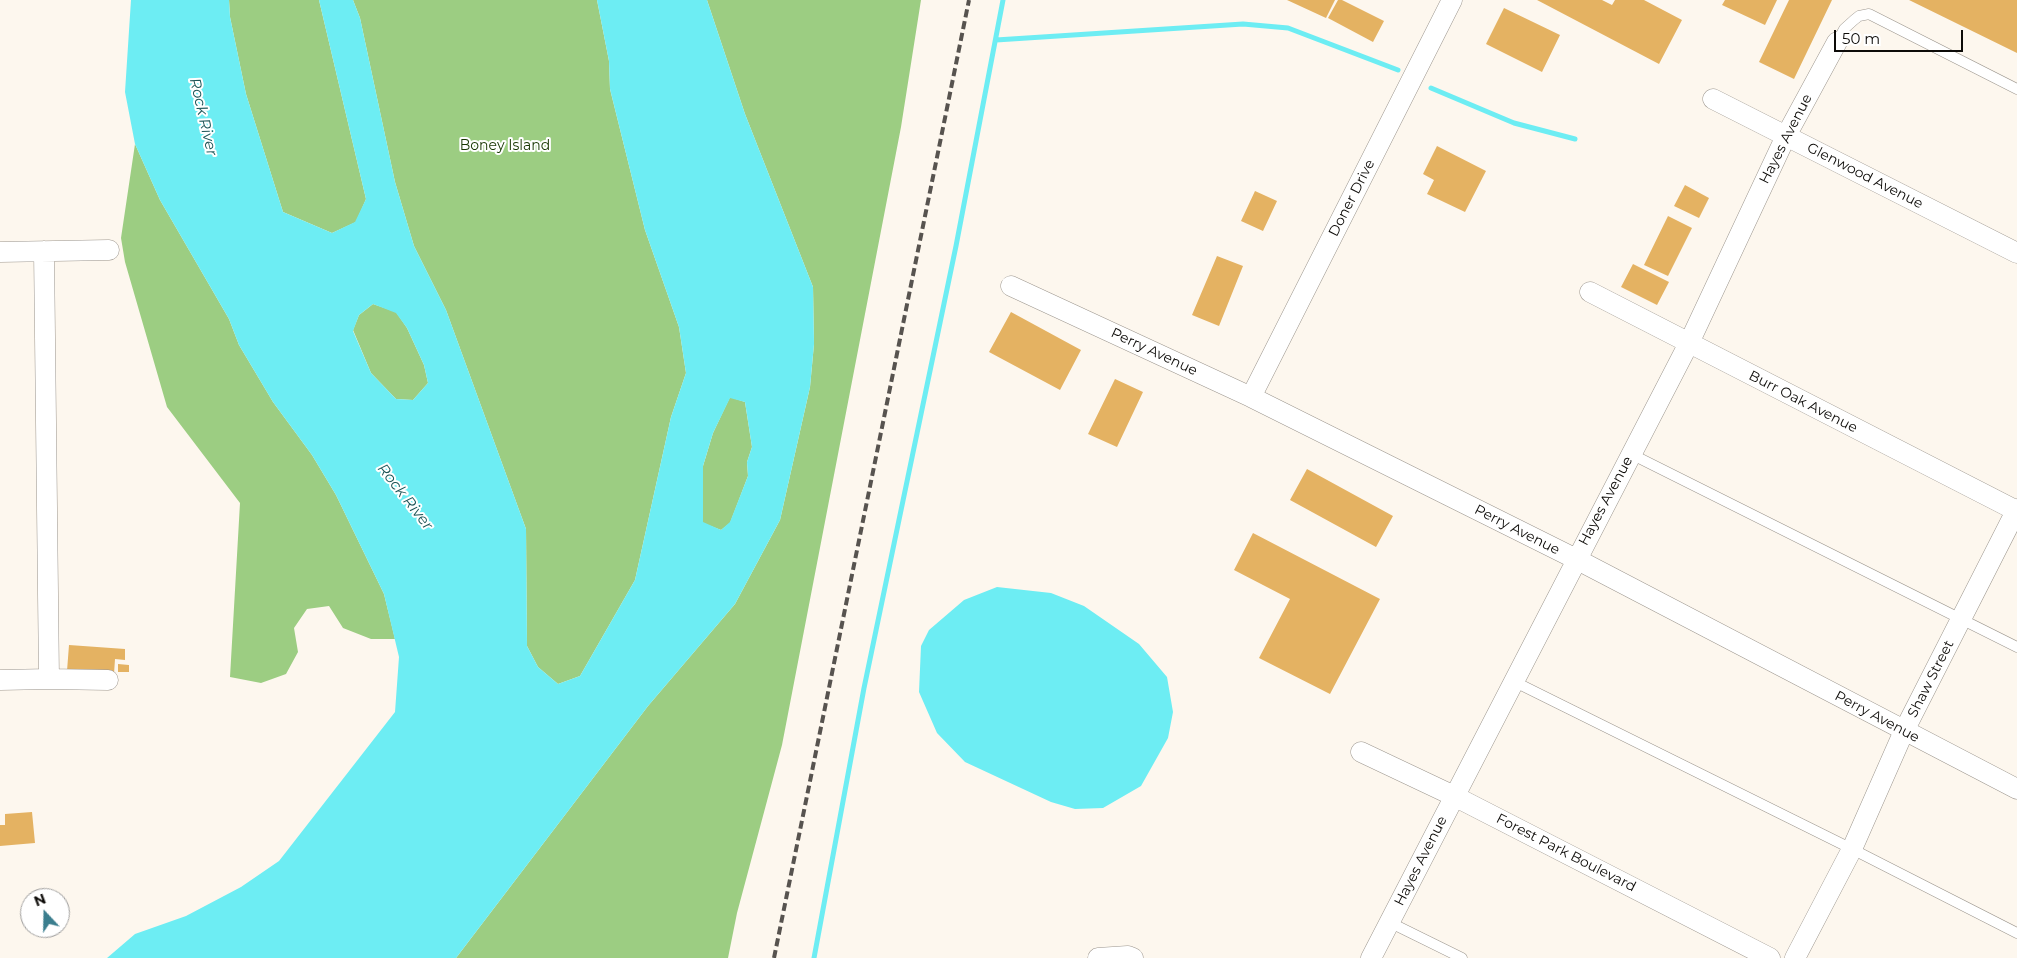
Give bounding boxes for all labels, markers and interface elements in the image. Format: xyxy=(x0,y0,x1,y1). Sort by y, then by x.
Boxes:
scale bar xyxy=(1837,20,1966,52)
text: 50 m xyxy=(1842,29,1880,48)
water label: Rock River xyxy=(185,76,221,158)
street label: Hayes Avenue xyxy=(1756,91,1816,187)
park label: Boney Island xyxy=(460,138,550,154)
street label: Glenwood Avenue xyxy=(1804,139,1926,213)
street label: Doner Drive xyxy=(1325,157,1379,239)
street label: Perry Avenue xyxy=(1108,325,1200,379)
street label: Burr Oak Avenue xyxy=(1746,367,1860,437)
street label: Hayes Avenue xyxy=(1575,454,1637,548)
water label: Rock River xyxy=(374,460,436,534)
street label: Perry Avenue xyxy=(1472,501,1562,559)
street label: Shaw Street xyxy=(1904,638,1958,720)
street label: Perry Avenue xyxy=(1832,688,1922,746)
street label: Forest Park Boulevard xyxy=(1493,810,1639,896)
street label: Hayes Avenue xyxy=(1391,813,1451,909)
north arrow xyxy=(20,888,70,938)
text: N xyxy=(31,890,48,910)

